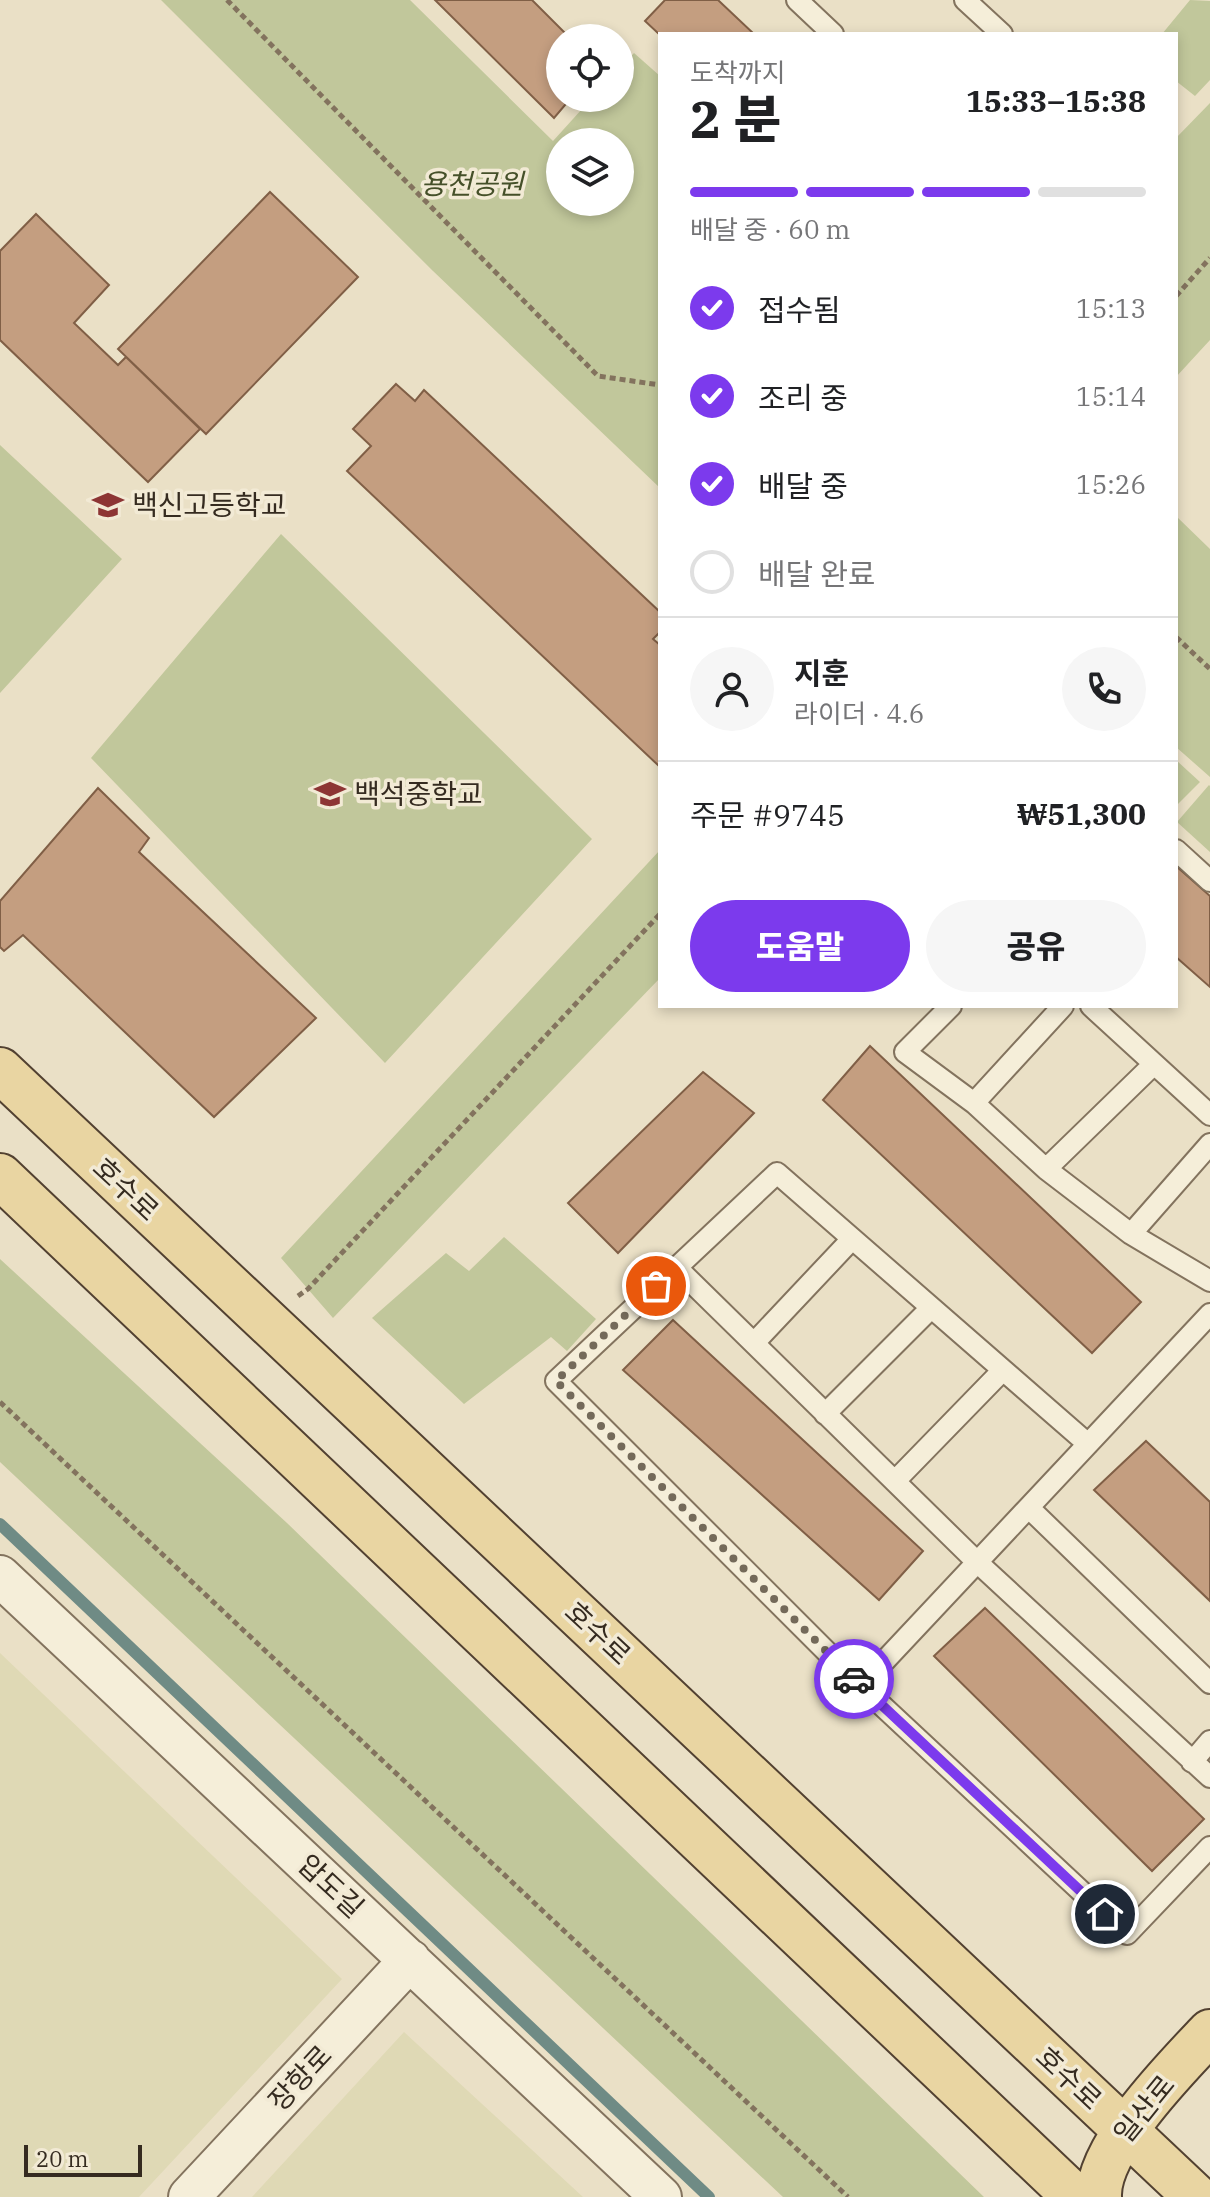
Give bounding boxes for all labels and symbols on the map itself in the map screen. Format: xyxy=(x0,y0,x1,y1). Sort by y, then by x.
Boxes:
park label: 용천공원 xyxy=(420,165,526,202)
place label: 백신고등학교 xyxy=(132,486,287,523)
school or university icon: 백신고등학교 xyxy=(91,488,125,522)
place label: 백석중학교 xyxy=(354,775,483,812)
school or university icon: 백석중학교 xyxy=(313,777,347,811)
street label: 호수로 xyxy=(85,1149,167,1229)
pin xyxy=(622,1252,690,1320)
street label: 호수로 xyxy=(557,1593,639,1673)
courier xyxy=(814,1639,894,1719)
street label: 압도길 xyxy=(290,1846,372,1926)
pin xyxy=(1071,1880,1139,1948)
street label: 장항로 xyxy=(260,2037,340,2119)
street label: 호수로 xyxy=(1028,2038,1110,2118)
street label: 일산로 xyxy=(1105,2067,1182,2150)
scale bar xyxy=(24,2141,142,2177)

